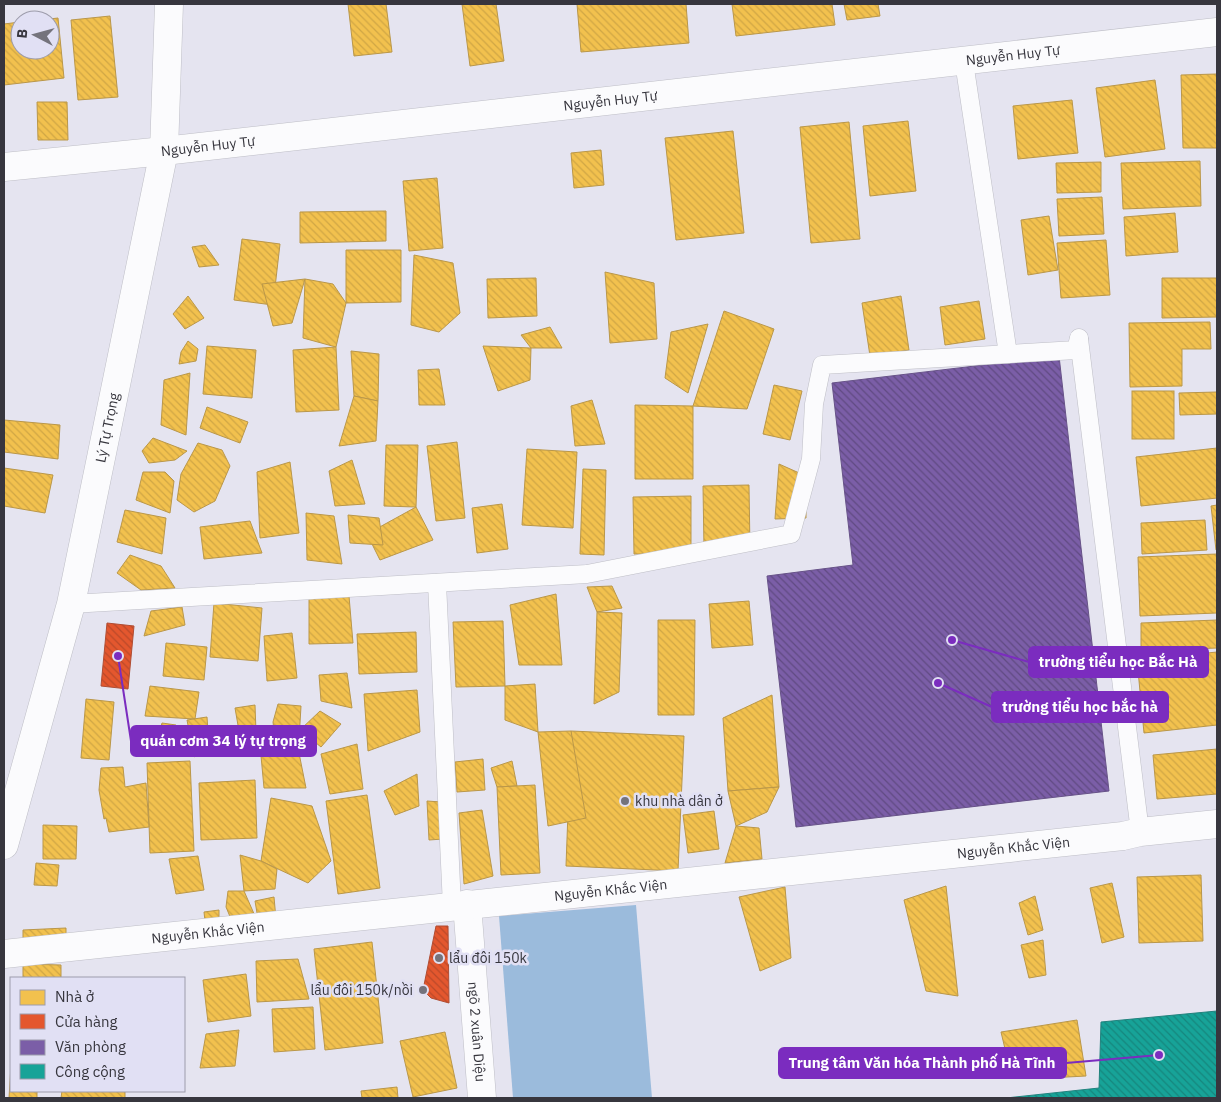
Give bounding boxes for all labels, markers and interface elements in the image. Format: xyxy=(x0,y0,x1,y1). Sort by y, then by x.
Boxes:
north arrow xyxy=(10,10,60,60)
text: B xyxy=(13,28,32,39)
street label: Nguyễn Huy Tự xyxy=(965,41,1061,69)
street label: Nguyễn Huy Tự xyxy=(562,86,658,115)
street label: Nguyễn Huy Tự xyxy=(160,132,256,160)
street label: Lý Tự Trọng xyxy=(91,391,123,464)
callout: trường tiểu học Bắc Hà xyxy=(1029,647,1208,677)
text: trường tiểu học Bắc Hà xyxy=(1039,652,1198,671)
callout: trường tiểu học bắc hà xyxy=(992,692,1168,722)
text: trường tiểu học bắc hà xyxy=(1002,697,1158,716)
callout: quán cơm 34 lý tự trọng xyxy=(131,726,316,756)
text: quán cơm 34 lý tự trọng xyxy=(140,731,306,750)
place label: khu nhà dân ở xyxy=(635,792,723,810)
marker: khu nhà dân ở xyxy=(619,795,631,807)
street label: Nguyễn Khắc Viện xyxy=(956,833,1071,862)
street label: Nguyễn Khắc Viện xyxy=(553,875,668,905)
street label: Nguyễn Khắc Viện xyxy=(151,918,265,947)
place label: lẩu đôi 150k xyxy=(449,949,528,967)
marker: lẩu đôi 150k xyxy=(433,952,445,964)
legend xyxy=(10,977,185,1092)
place label: lẩu đôi 150k/nồi xyxy=(310,981,413,999)
street label: ngõ 2 xuân Diệu xyxy=(464,981,490,1082)
marker: lẩu đôi 150k/nồi xyxy=(417,984,429,996)
text: Nhà ở xyxy=(55,987,94,1006)
text: Cửa hàng xyxy=(55,1012,117,1031)
text: Văn phòng xyxy=(55,1037,126,1056)
callout: Trung tâm Văn hóa Thành phố Hà Tĩnh xyxy=(779,1048,1066,1078)
text: Trung tâm Văn hóa Thành phố Hà Tĩnh xyxy=(789,1053,1055,1072)
text: Công cộng xyxy=(55,1062,125,1081)

